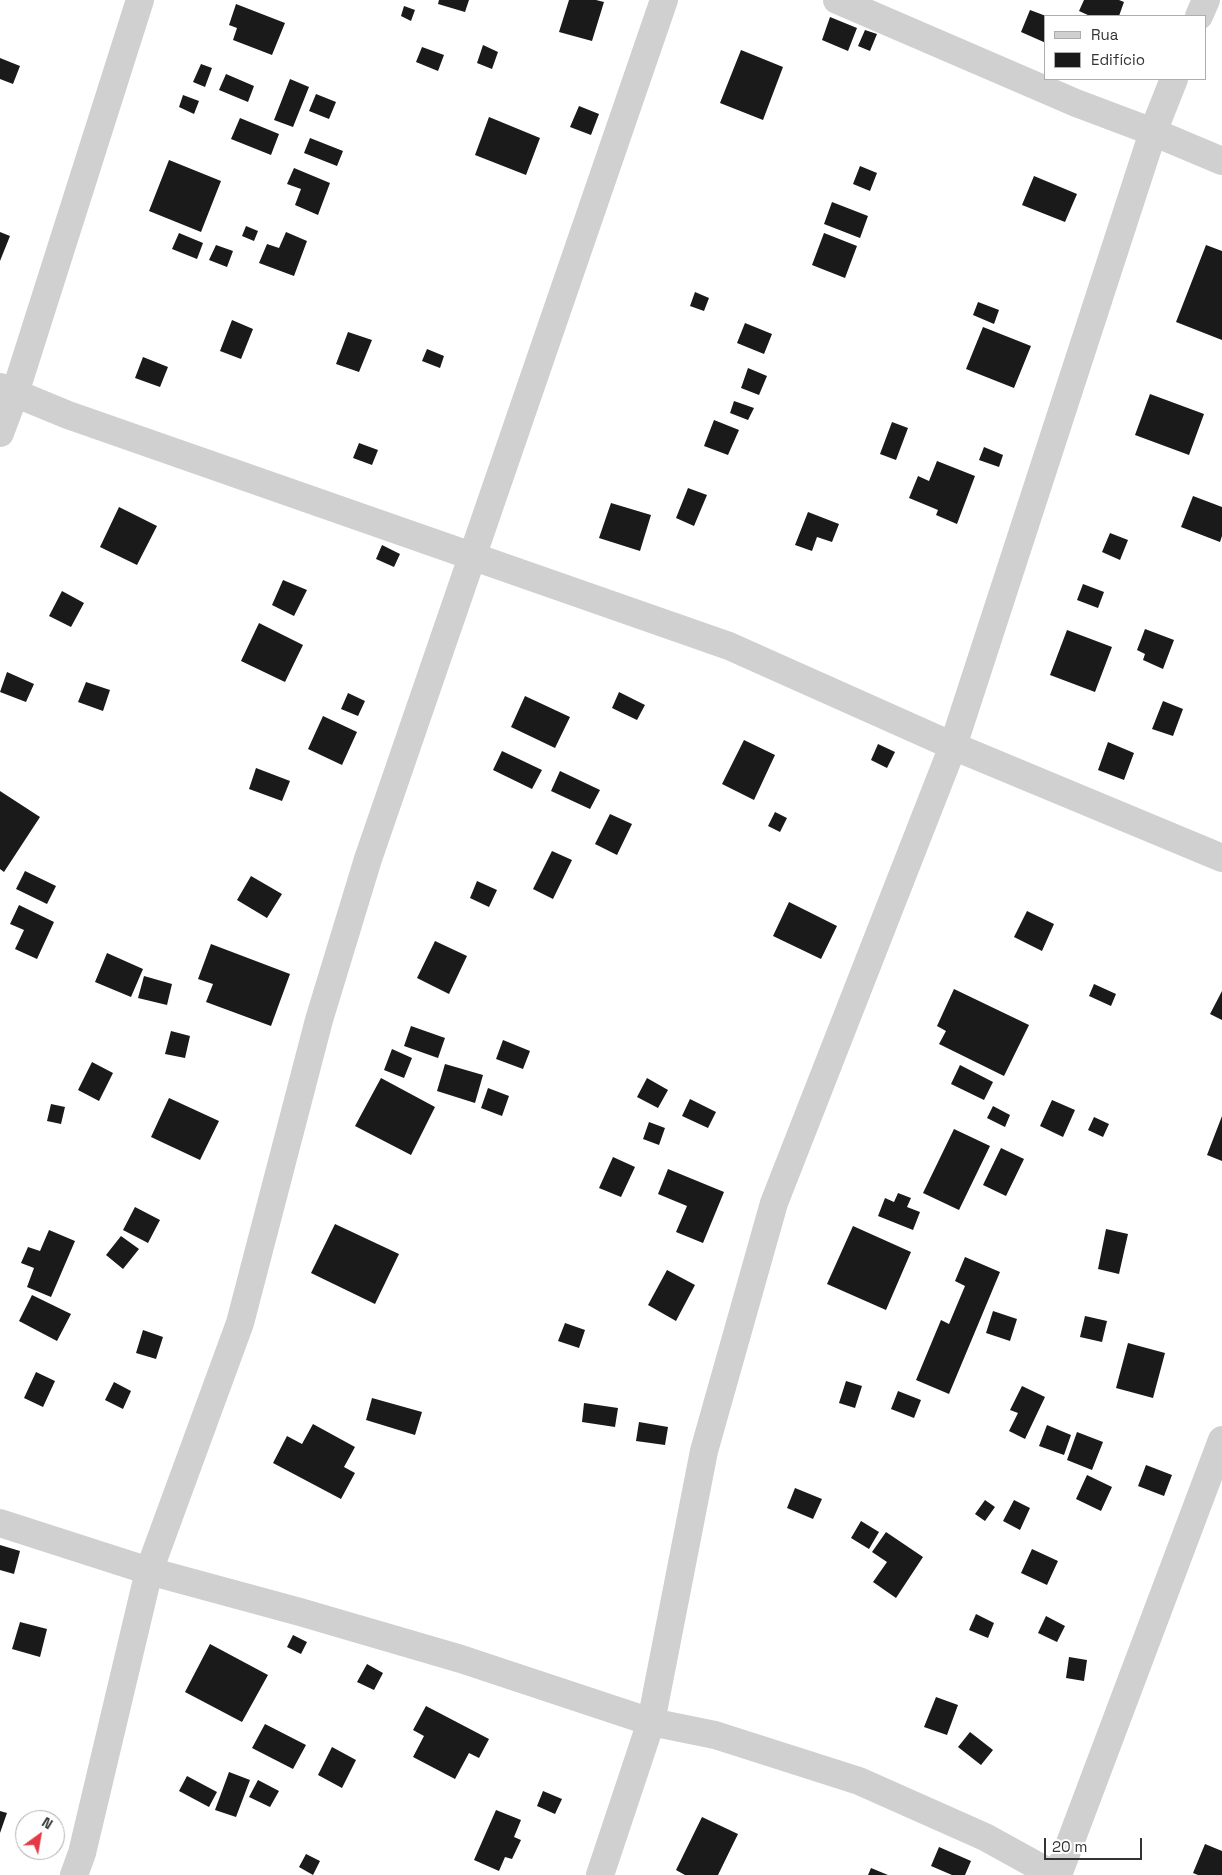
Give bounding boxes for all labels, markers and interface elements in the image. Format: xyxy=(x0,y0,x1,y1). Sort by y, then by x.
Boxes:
legend xyxy=(1044,15,1207,80)
text: Rua xyxy=(1091,25,1118,44)
text: Edifício xyxy=(1091,50,1145,69)
north arrow xyxy=(15,1810,65,1860)
text: N xyxy=(39,1813,56,1833)
scale bar xyxy=(1047,1828,1144,1860)
text: 20 m xyxy=(1052,1837,1087,1856)

